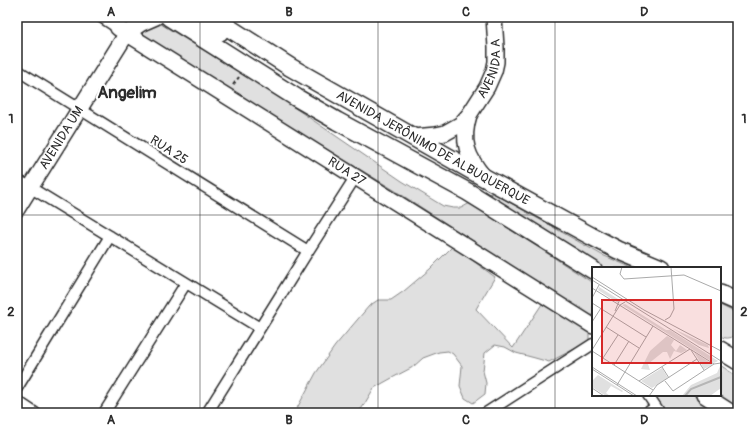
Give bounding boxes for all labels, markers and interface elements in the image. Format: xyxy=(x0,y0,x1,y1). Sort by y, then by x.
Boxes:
text: A xyxy=(107,4,116,20)
text: B xyxy=(285,4,293,20)
text: C xyxy=(462,4,470,20)
text: D xyxy=(640,4,648,20)
street label: AVENIDA A xyxy=(474,38,505,101)
district label: Angelim xyxy=(97,82,157,103)
street label: AVENIDA JERÔNIMO DE ALBUQUERQUE xyxy=(334,87,533,209)
street label: AVENIDA UM xyxy=(36,103,87,172)
text: 1 xyxy=(8,111,14,127)
text: 1 xyxy=(741,111,747,127)
street label: RUA 25 xyxy=(147,132,191,168)
street label: RUA 27 xyxy=(325,154,369,189)
inset map xyxy=(592,267,721,396)
text: 2 xyxy=(7,304,15,320)
text: 2 xyxy=(740,304,748,320)
text: A xyxy=(107,412,116,428)
text: B xyxy=(285,412,293,428)
text: C xyxy=(462,412,470,428)
text: D xyxy=(640,412,648,428)

